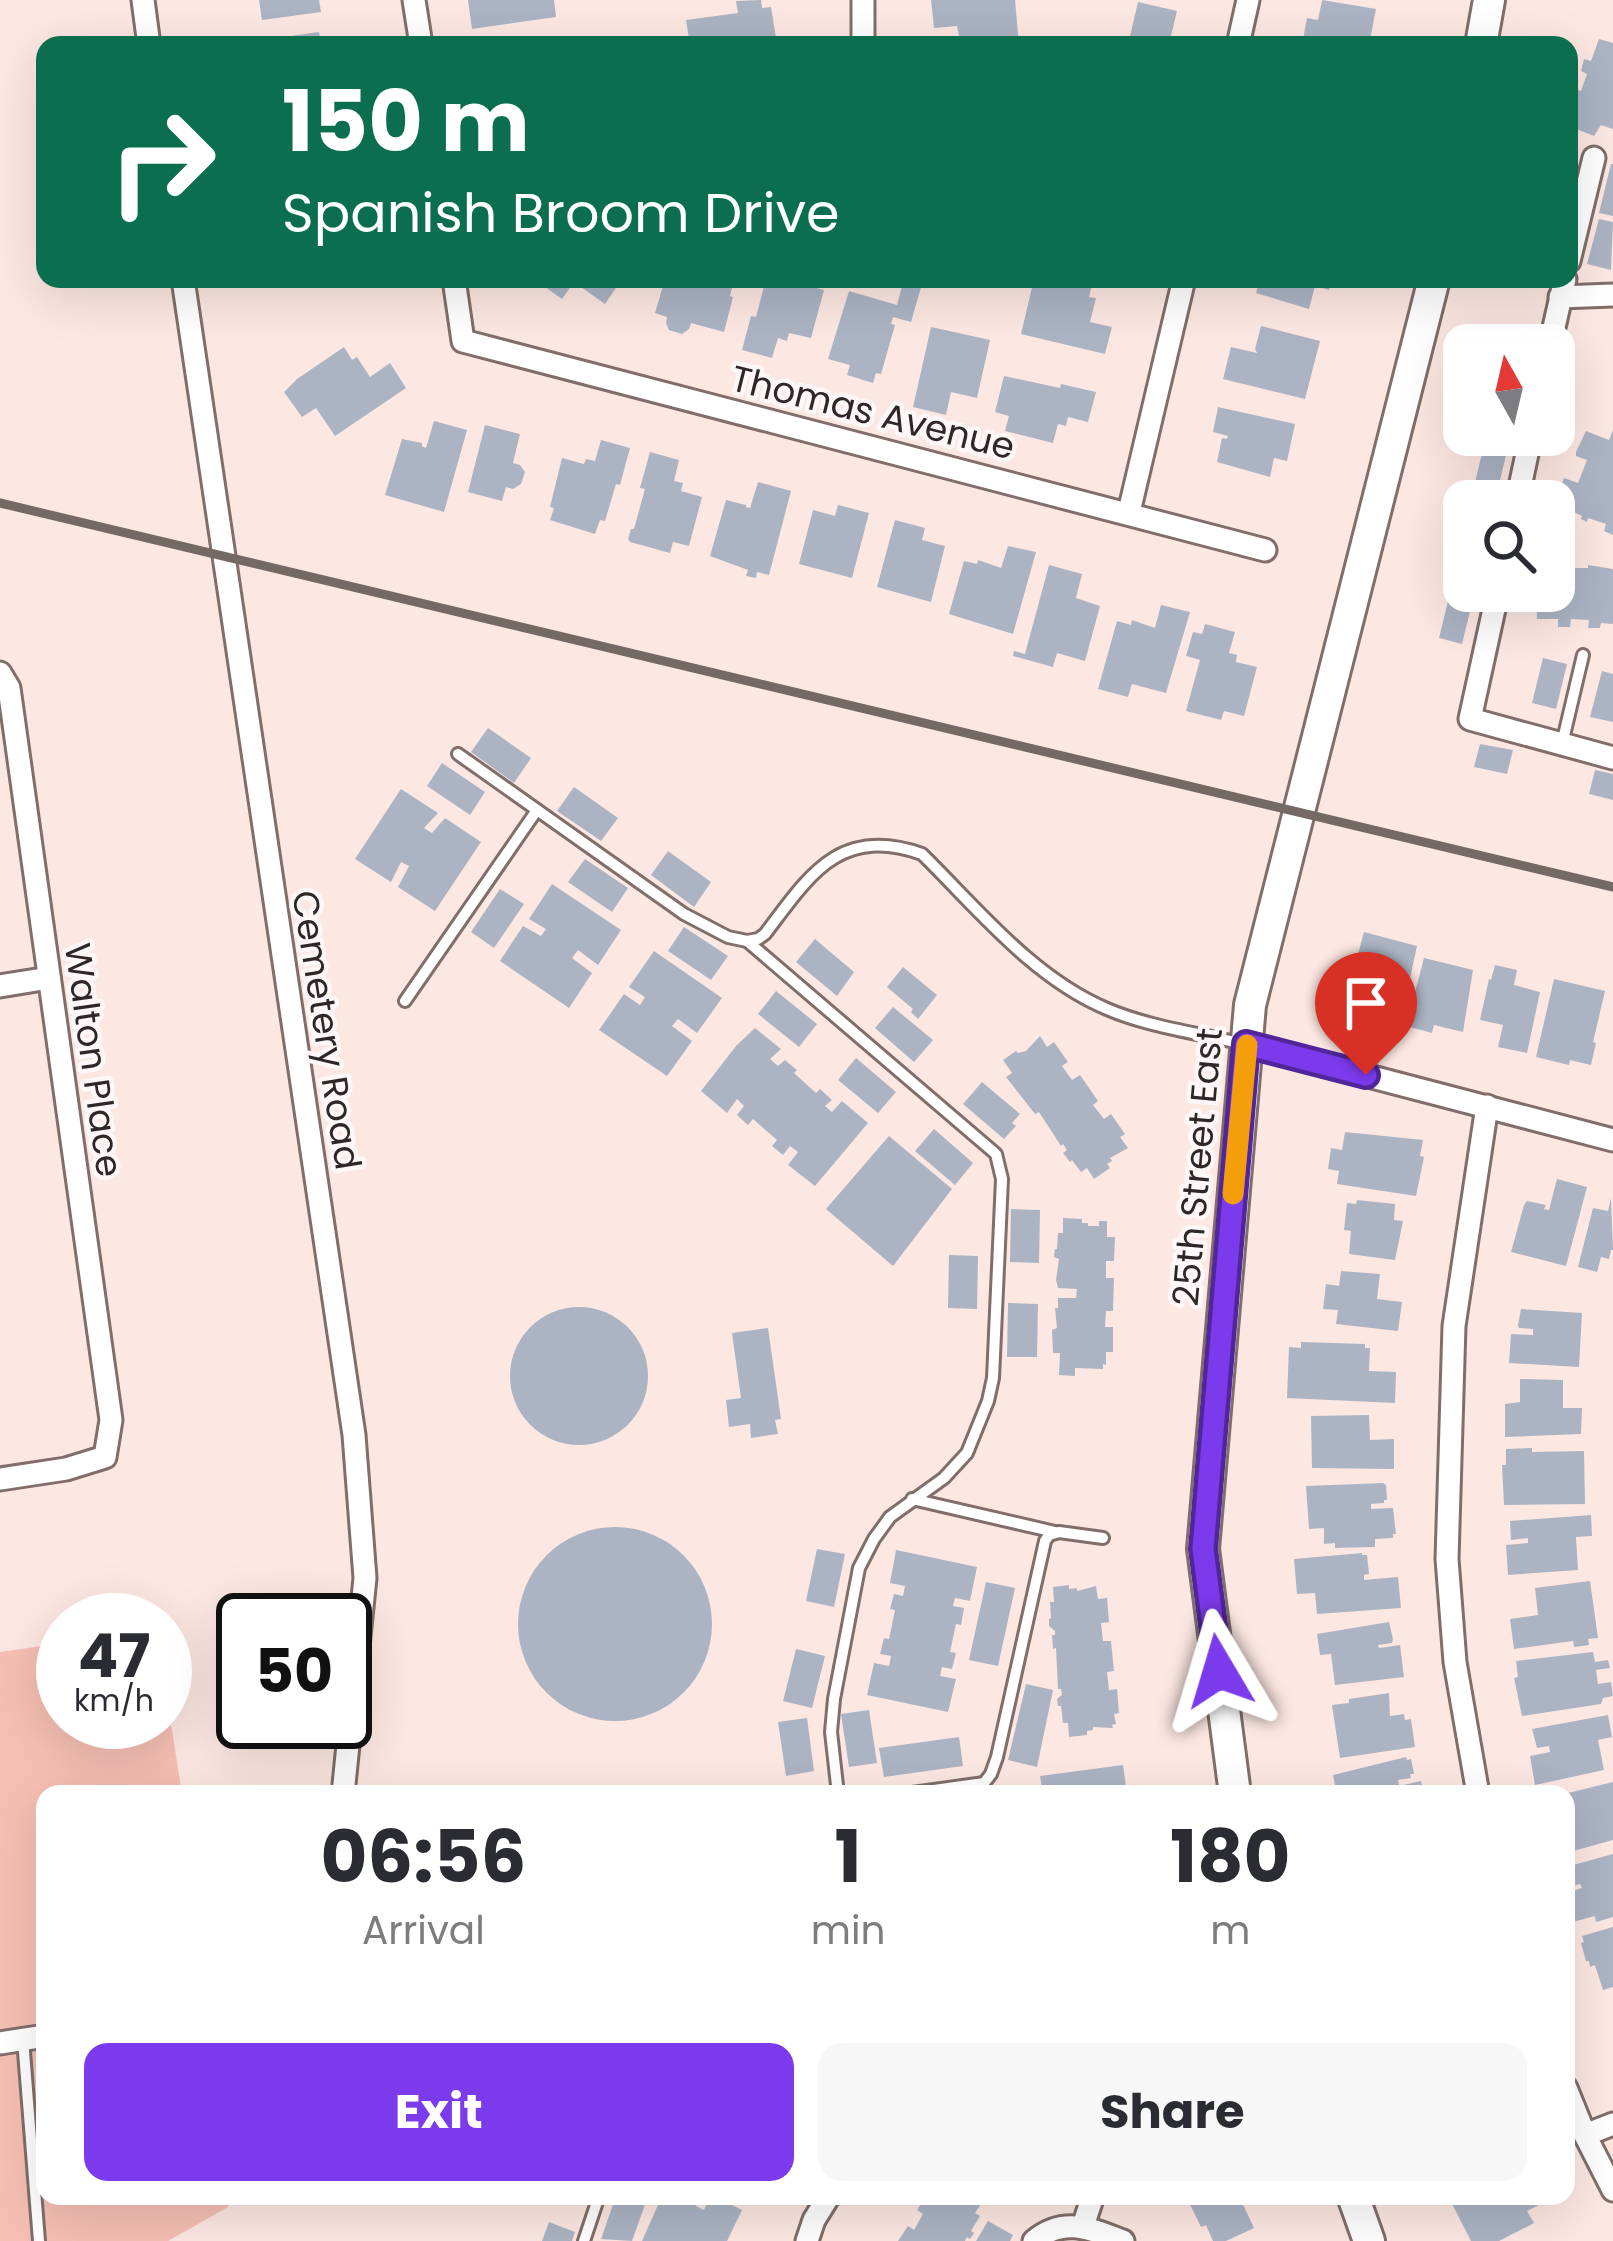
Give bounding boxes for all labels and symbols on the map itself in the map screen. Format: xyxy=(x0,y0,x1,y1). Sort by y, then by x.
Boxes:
north arrow xyxy=(1443,324,1575,456)
street label: Thomas Avenue xyxy=(726,353,1020,472)
street label: Cemetery Road xyxy=(279,887,374,1173)
street label: Walton Place xyxy=(52,940,135,1180)
pin xyxy=(1315,952,1417,1075)
street label: 25th Street East xyxy=(1160,1026,1235,1308)
speed limit sign: 50 xyxy=(216,1593,372,1749)
position arrow xyxy=(1156,1608,1282,1734)

